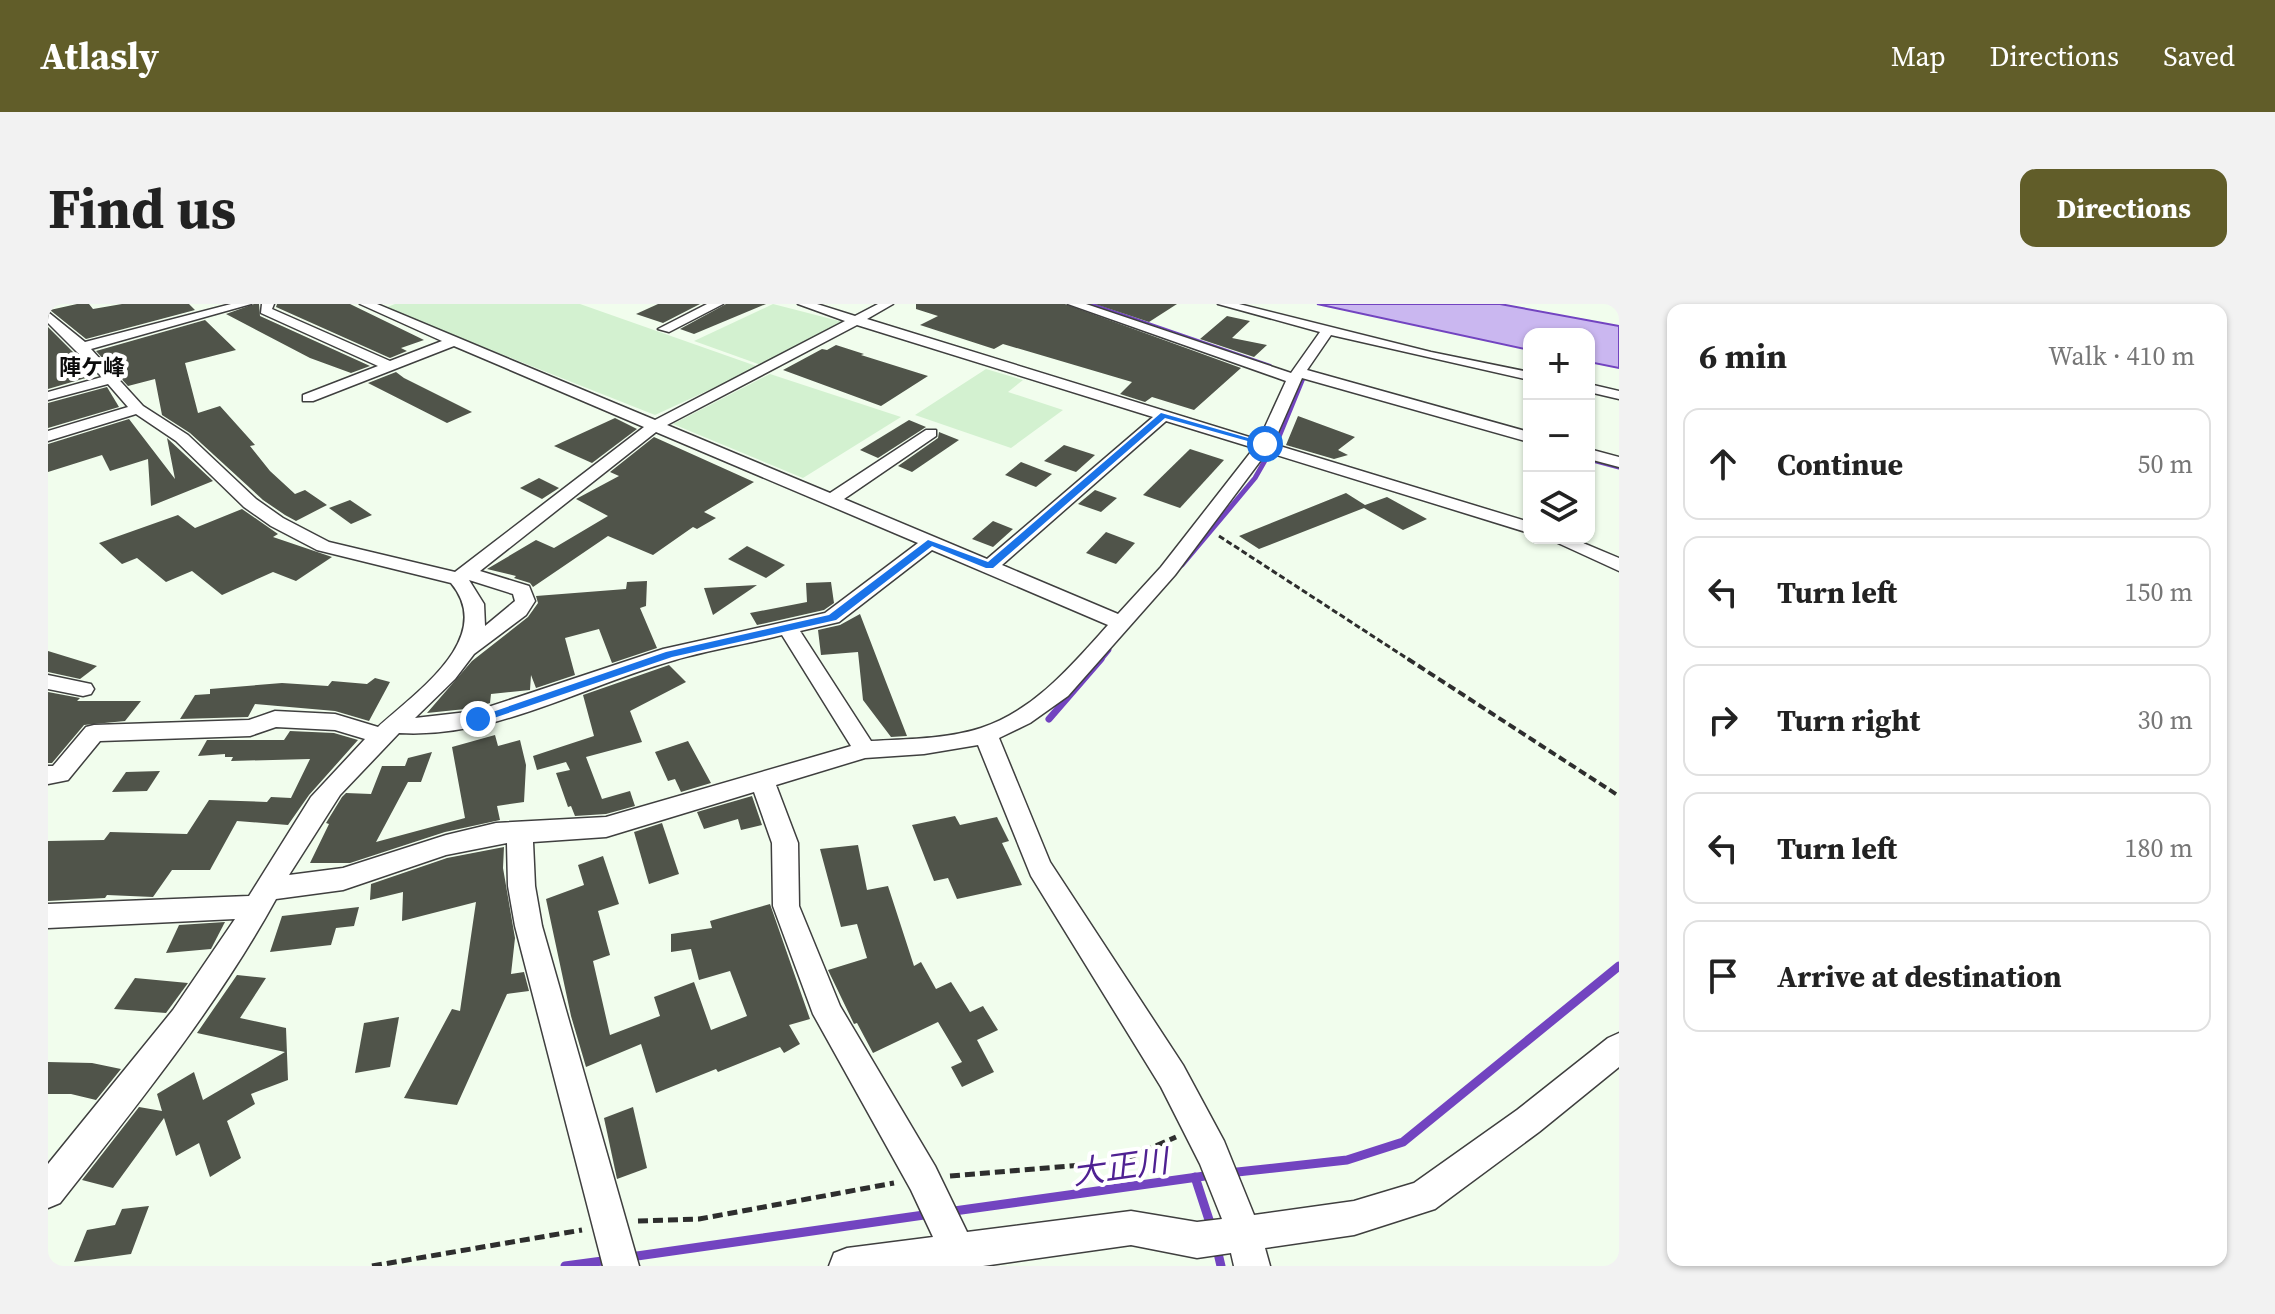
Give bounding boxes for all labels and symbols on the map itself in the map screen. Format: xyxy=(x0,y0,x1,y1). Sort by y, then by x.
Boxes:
district label: 陣ケ峰 xyxy=(59,352,125,382)
route start xyxy=(1247,426,1283,462)
route end xyxy=(460,701,496,737)
water label: 大正川 xyxy=(1069,1138,1174,1195)

